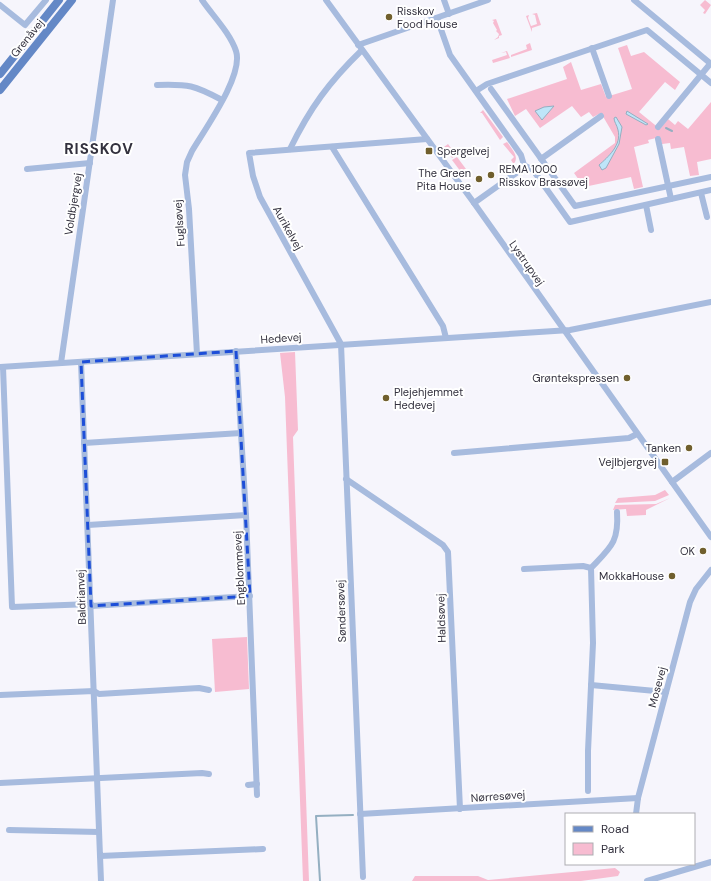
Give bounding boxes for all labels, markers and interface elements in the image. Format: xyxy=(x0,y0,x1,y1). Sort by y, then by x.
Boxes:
place label: Risskov Food House xyxy=(397,4,458,31)
marker: Risskov Food House xyxy=(384,12,394,22)
street label: Grenåvej xyxy=(7,16,47,60)
district label: RISSKOV xyxy=(64,139,134,159)
place label: Spergelvej xyxy=(437,144,490,158)
marker: Spergelvej xyxy=(424,146,434,156)
place label: REMA 1000 Risskov Brassøvej xyxy=(499,162,588,189)
place label: The Green Pita House xyxy=(417,166,471,193)
marker: REMA 1000 Risskov Brassøvej xyxy=(486,170,496,180)
street label: Voldbjergvej xyxy=(61,172,85,236)
marker: The Green Pita House xyxy=(474,174,484,184)
street label: Fuglsøvej xyxy=(170,199,188,247)
street label: Aurikelvej xyxy=(270,203,306,253)
street label: Lystrupvej xyxy=(506,238,548,288)
street label: Hedevej xyxy=(260,330,302,346)
place label: Grøntekspressen xyxy=(532,371,619,385)
marker: Grøntekspressen xyxy=(622,373,632,383)
place label: Plejehjemmet Hedevej xyxy=(394,385,463,412)
marker: Plejehjemmet Hedevej xyxy=(381,393,391,403)
place label: Tanken xyxy=(646,441,681,455)
marker: Tanken xyxy=(684,443,694,453)
place label: Vejlbjergvej xyxy=(599,455,657,469)
marker: Vejlbjergvej xyxy=(660,457,670,467)
street label: Engblommevej xyxy=(230,530,248,606)
place label: OK xyxy=(680,544,696,558)
marker: OK xyxy=(698,546,708,556)
street label: Baldrianvej xyxy=(73,569,89,625)
place label: MokkaHouse xyxy=(599,569,664,583)
marker: MokkaHouse xyxy=(667,571,677,581)
street label: Søndersøvej xyxy=(333,579,349,643)
street label: Haldsøvej xyxy=(433,593,449,643)
street label: Mosevej xyxy=(645,665,669,709)
street label: Nørresøvej xyxy=(470,787,526,805)
legend xyxy=(565,813,695,865)
text: Road xyxy=(601,821,629,837)
text: Park xyxy=(601,841,625,857)

